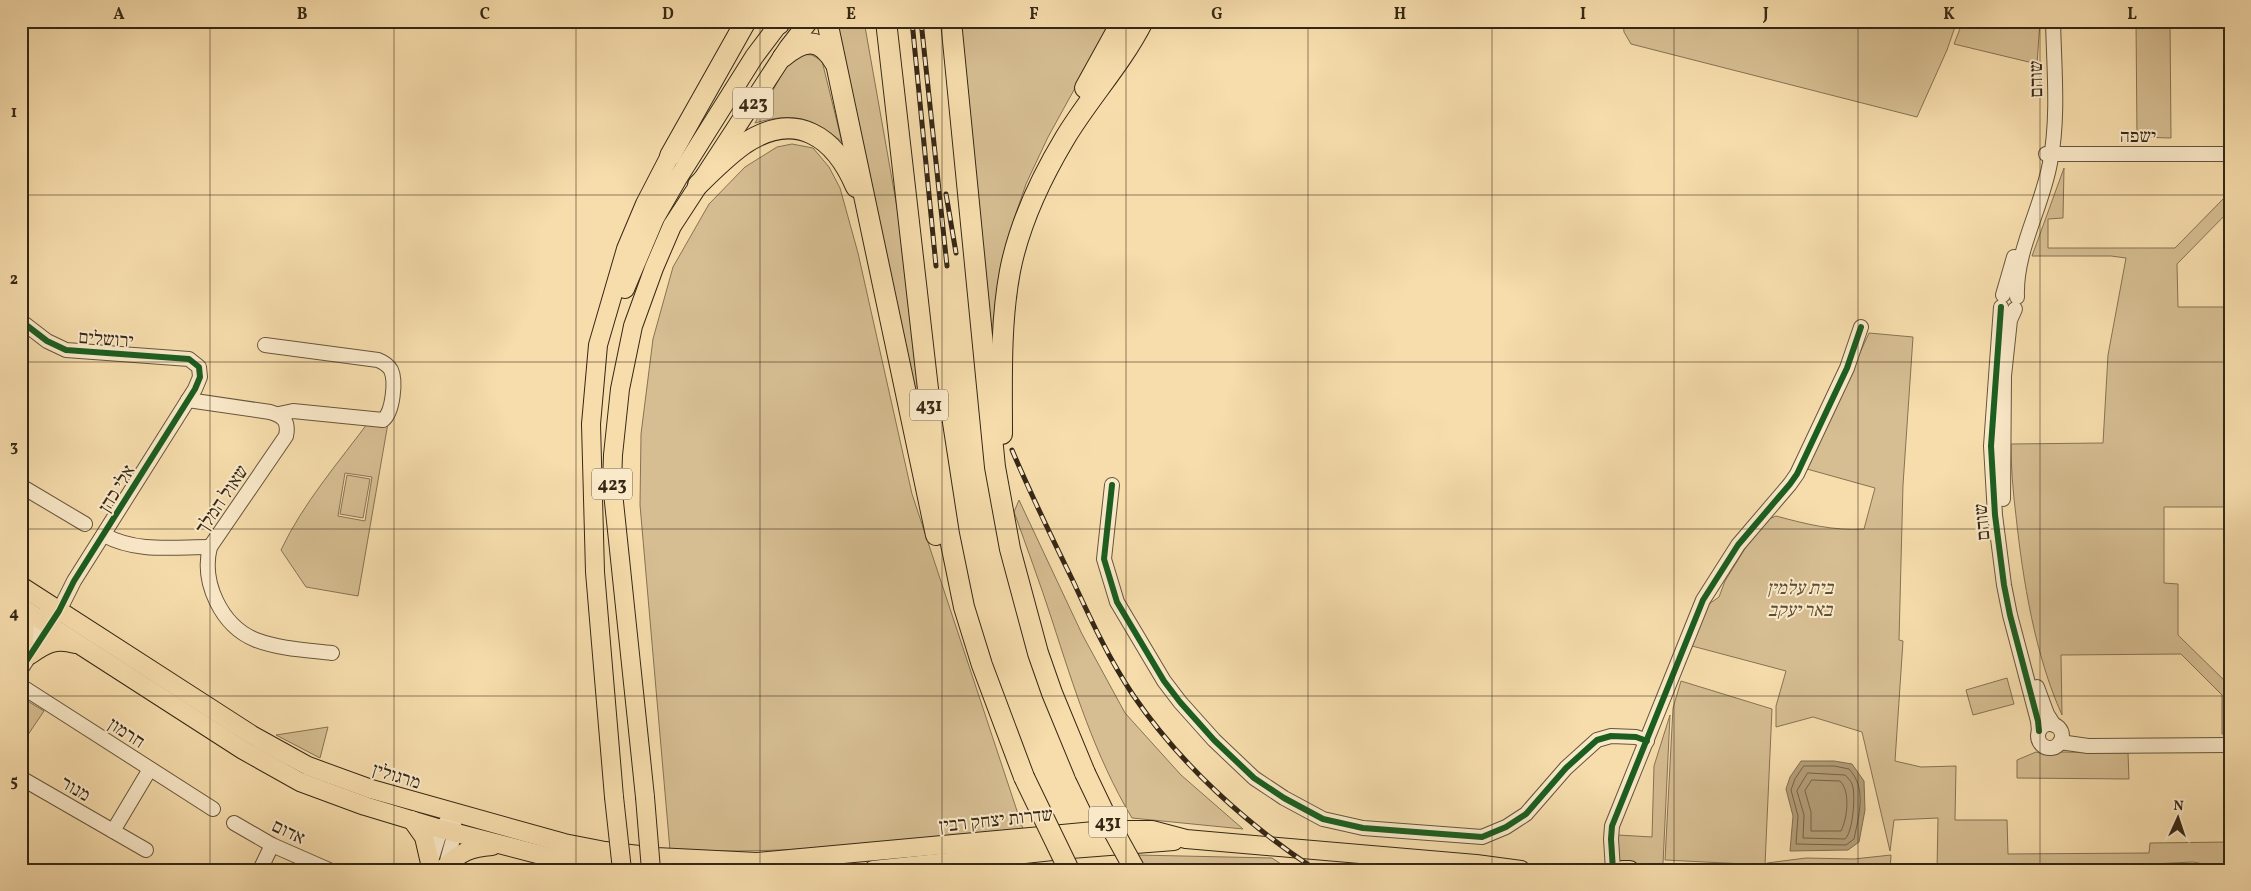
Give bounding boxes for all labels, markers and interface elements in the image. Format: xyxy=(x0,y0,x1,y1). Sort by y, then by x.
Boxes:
text: A xyxy=(113,4,125,26)
text: B xyxy=(297,4,308,26)
text: C xyxy=(480,4,490,26)
text: D xyxy=(662,4,674,26)
text: E xyxy=(846,4,856,26)
text: F xyxy=(1029,4,1039,26)
text: G xyxy=(1211,4,1223,26)
text: H xyxy=(1394,4,1406,26)
text: I xyxy=(1580,4,1586,26)
text: J xyxy=(1762,4,1769,26)
text: K xyxy=(1943,4,1955,26)
text: L xyxy=(2127,4,2137,26)
street label: שוהם xyxy=(2024,60,2050,98)
road number: 423 xyxy=(733,88,773,119)
text: 1 xyxy=(11,102,17,124)
street label: ישפה xyxy=(2120,124,2156,150)
text: 2 xyxy=(10,269,18,291)
street label: ירושלים xyxy=(77,325,134,355)
road number: 431 xyxy=(910,390,948,420)
text: 3 xyxy=(10,436,18,458)
street label: אלי כהן xyxy=(93,460,142,518)
street label: שאול המלך xyxy=(190,460,255,540)
road number: 423 xyxy=(592,468,632,499)
street label: שוהם xyxy=(1968,502,1998,541)
park label: בית עלמין באר יעקב xyxy=(1767,576,1835,624)
text: 4 xyxy=(9,603,19,625)
street label: חרמון xyxy=(102,712,149,755)
street label: מרגולין xyxy=(369,757,424,797)
text: 5 xyxy=(10,771,18,793)
street label: מנור xyxy=(55,771,95,809)
north arrow xyxy=(2154,794,2204,844)
text: N xyxy=(2173,797,2184,816)
street label: שדרות יצחק רבין xyxy=(938,802,1054,840)
road number: 431 xyxy=(1089,806,1127,838)
street label: אדום xyxy=(267,814,309,852)

